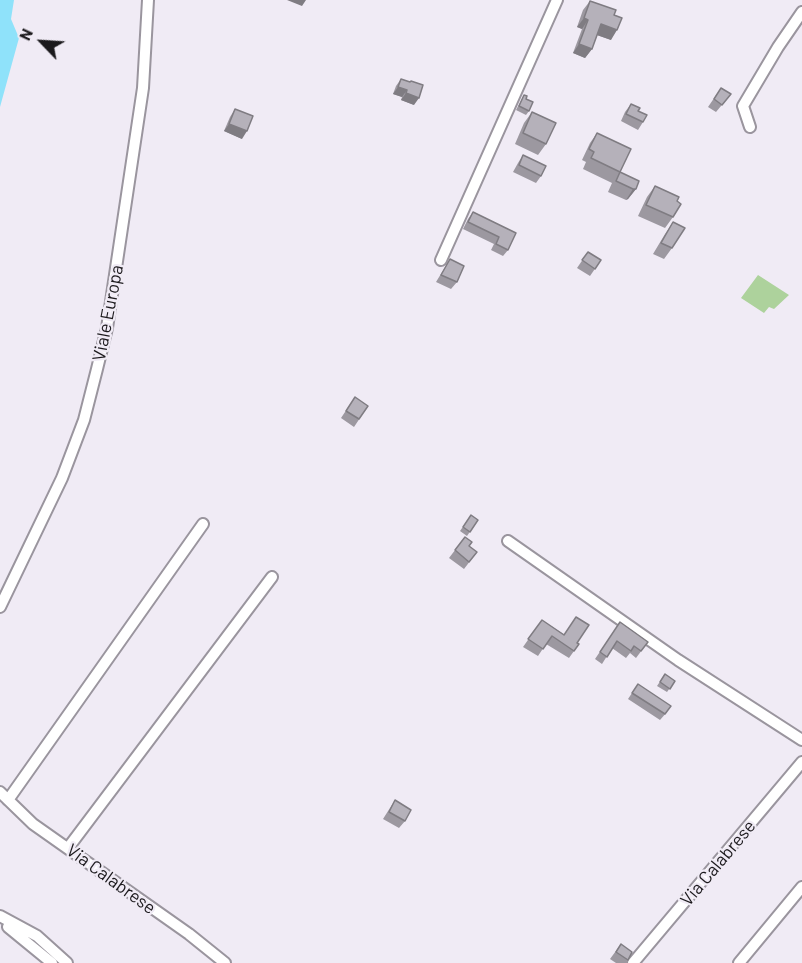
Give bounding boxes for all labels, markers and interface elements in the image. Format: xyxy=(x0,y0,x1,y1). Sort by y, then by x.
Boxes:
north arrow xyxy=(12,12,72,72)
text: N xyxy=(14,25,36,43)
street label: Viale Europa xyxy=(88,263,128,363)
street label: Via Calabrese xyxy=(676,816,760,910)
street label: Via Calabrese xyxy=(62,839,160,919)

